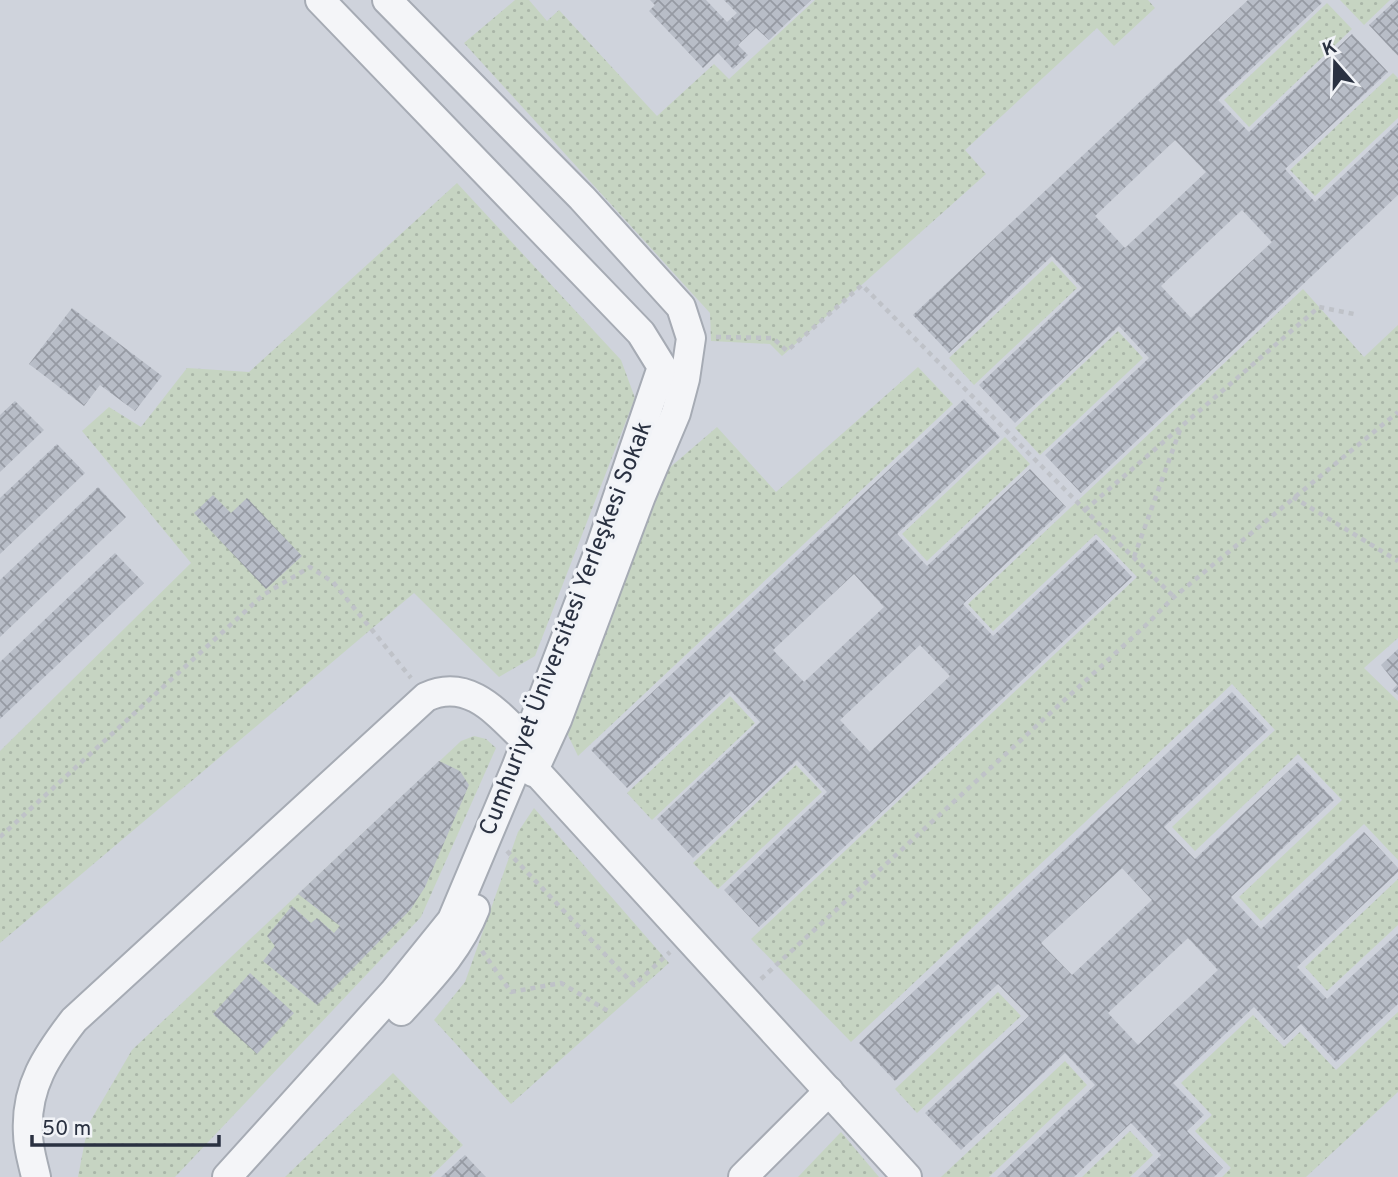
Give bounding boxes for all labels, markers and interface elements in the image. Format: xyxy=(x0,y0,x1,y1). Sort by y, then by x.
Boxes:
north arrow xyxy=(1300,28,1370,98)
text: K xyxy=(1319,35,1340,62)
street label: Cumhuriyet Üniversitesi Yerleşkesi Sokak xyxy=(472,416,660,840)
scale bar xyxy=(32,1104,219,1148)
text: 50 m xyxy=(42,1116,91,1143)

